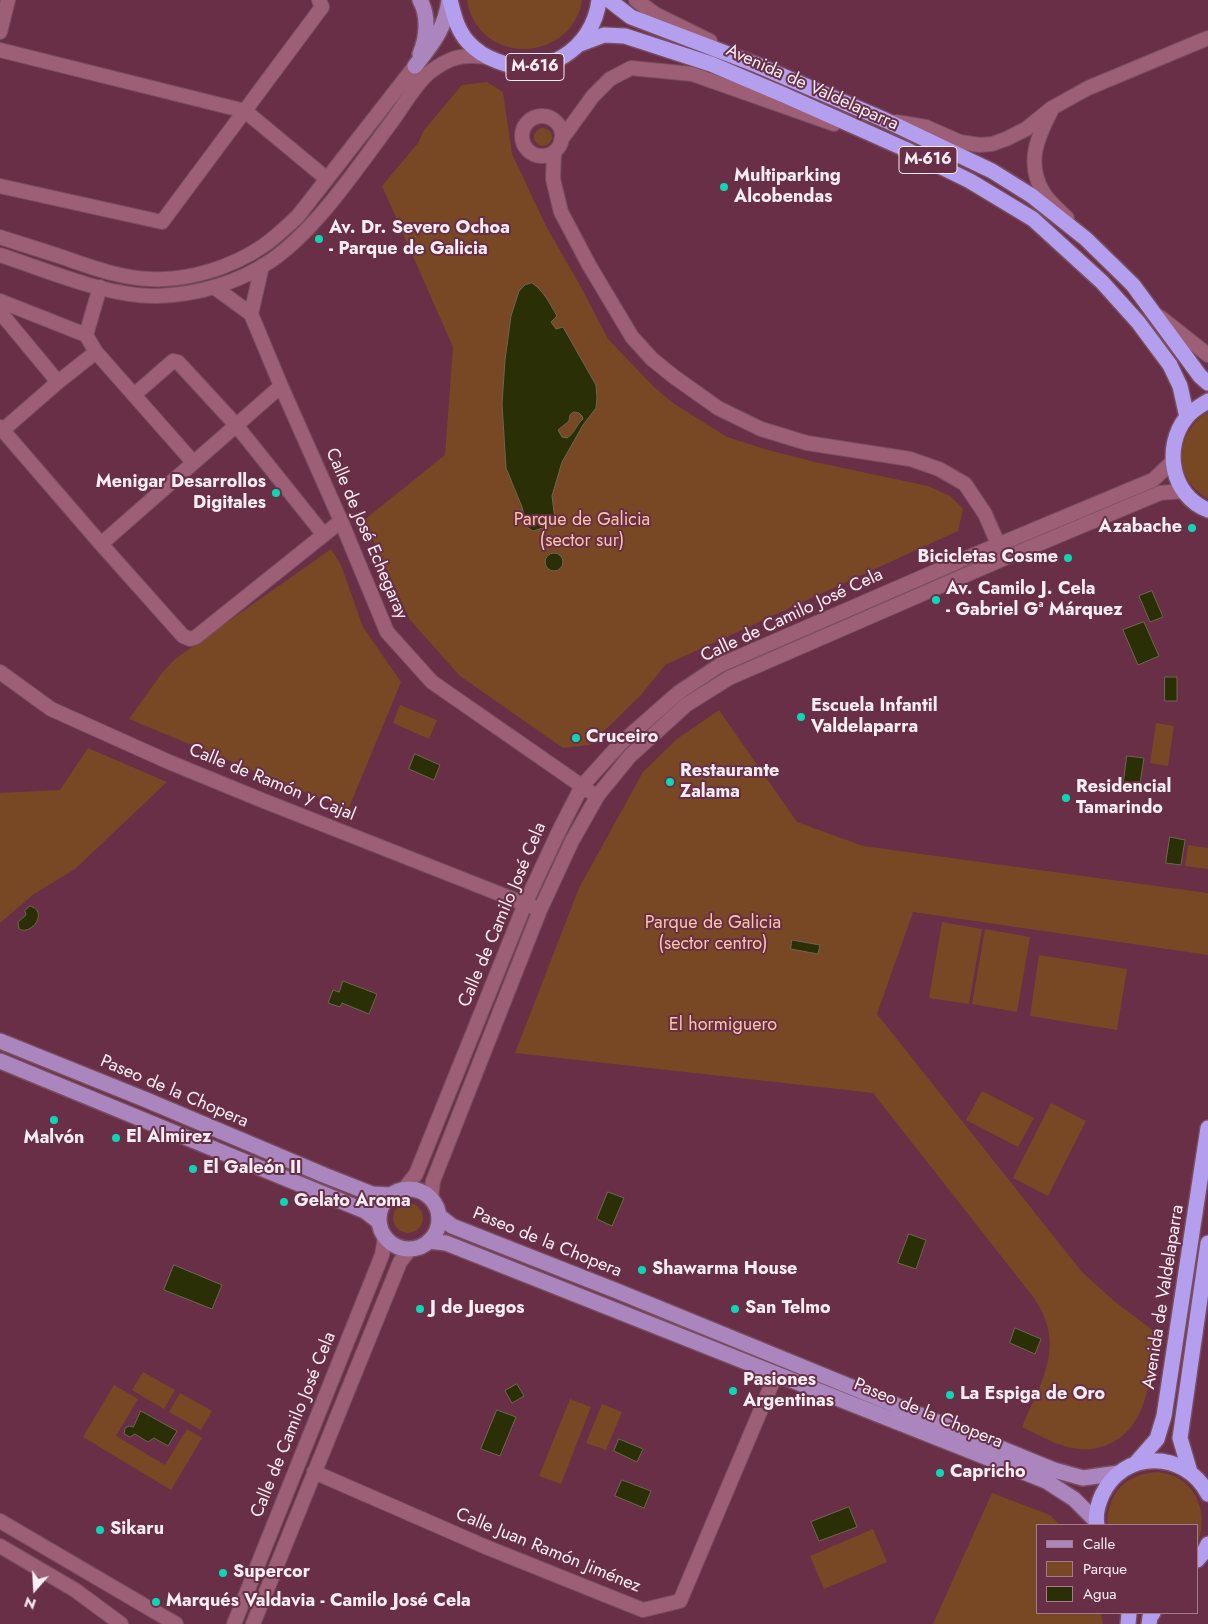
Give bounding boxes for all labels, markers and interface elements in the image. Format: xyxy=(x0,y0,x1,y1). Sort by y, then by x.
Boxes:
street label: Avenida de Valdelaparra xyxy=(722,40,902,136)
road number: M-616 xyxy=(506,54,564,80)
road number: M-616 xyxy=(899,146,957,174)
place label: Multiparking Alcobendas xyxy=(734,166,841,208)
marker: Multiparking Alcobendas xyxy=(718,181,730,193)
place label: Av. Dr. Severo Ochoa - Parque de Galicia xyxy=(329,218,510,260)
marker: Av. Dr. Severo Ochoa - Parque de Galicia xyxy=(313,233,325,245)
street label: Calle de José Echegaray xyxy=(320,445,412,623)
place label: Menigar Desarrollos Digitales xyxy=(96,472,266,514)
marker: Menigar Desarrollos Digitales xyxy=(270,487,282,499)
park label: Parque de Galicia (sector sur) xyxy=(514,510,650,552)
place label: Azabache xyxy=(1099,517,1182,539)
marker: Azabache xyxy=(1186,522,1198,534)
place label: Bicicletas Cosme xyxy=(918,547,1058,569)
marker: Bicicletas Cosme xyxy=(1062,552,1074,564)
street label: Calle de Camilo José Cela xyxy=(698,564,886,668)
place label: Av. Camilo J. Cela - Gabriel Gª Márquez xyxy=(946,579,1123,622)
marker: Av. Camilo J. Cela - Gabriel Gª Márquez xyxy=(930,594,942,606)
place label: Escuela Infantil Valdelaparra xyxy=(811,696,937,739)
marker: Escuela Infantil Valdelaparra xyxy=(795,711,807,723)
place label: Cruceiro xyxy=(586,727,658,749)
marker: Cruceiro xyxy=(570,732,582,744)
street label: Calle de Ramón y Cajal xyxy=(185,740,359,826)
place label: Restaurante Zalama xyxy=(680,761,779,804)
marker: Restaurante Zalama xyxy=(664,776,676,788)
place label: Residencial Tamarindo xyxy=(1076,777,1171,820)
marker: Residencial Tamarindo xyxy=(1060,792,1072,804)
street label: Calle de Camilo José Cela xyxy=(454,819,552,1011)
park label: Parque de Galicia (sector centro) xyxy=(645,913,781,956)
park label: El hormiguero xyxy=(669,1015,777,1037)
street label: Paseo de la Chopera xyxy=(97,1051,251,1133)
marker: Malvón xyxy=(48,1114,60,1126)
place label: El Almirez xyxy=(126,1127,211,1149)
place label: Malvón xyxy=(24,1128,84,1150)
marker: El Almirez xyxy=(110,1132,122,1144)
place label: El Galeón II xyxy=(203,1158,302,1180)
marker: El Galeón II xyxy=(187,1163,199,1175)
place label: Gelato Aroma xyxy=(294,1191,411,1213)
marker: Gelato Aroma xyxy=(278,1196,290,1208)
street label: Paseo de la Chopera xyxy=(469,1203,625,1283)
street label: Avenida de Valdelaparra xyxy=(1139,1203,1189,1391)
place label: Shawarma House xyxy=(652,1259,797,1281)
marker: Shawarma House xyxy=(636,1264,648,1276)
place label: J de Juegos xyxy=(430,1298,525,1320)
place label: San Telmo xyxy=(745,1298,831,1320)
marker: J de Juegos xyxy=(414,1303,426,1315)
marker: San Telmo xyxy=(729,1303,741,1315)
street label: Calle de Camilo José Cela xyxy=(247,1329,341,1521)
place label: Pasiones Argentinas xyxy=(743,1370,834,1412)
street label: Paseo de la Chopera xyxy=(850,1374,1006,1454)
place label: La Espiga de Oro xyxy=(960,1384,1105,1406)
marker: Pasiones Argentinas xyxy=(727,1385,739,1397)
marker: La Espiga de Oro xyxy=(944,1389,956,1401)
place label: Capricho xyxy=(950,1462,1026,1484)
marker: Capricho xyxy=(934,1467,946,1479)
street label: Calle Juan Ramón Jiménez xyxy=(452,1504,644,1598)
place label: Sikaru xyxy=(110,1519,164,1541)
marker: Sikaru xyxy=(94,1524,106,1536)
legend xyxy=(1036,1524,1198,1614)
text: Calle xyxy=(1083,1533,1115,1555)
text: Parque xyxy=(1083,1558,1127,1580)
place label: Supercor xyxy=(233,1562,310,1584)
north arrow xyxy=(10,1564,60,1614)
marker: Supercor xyxy=(217,1567,229,1579)
text: Agua xyxy=(1083,1583,1117,1605)
place label: Marqués Valdavia - Camilo José Cela xyxy=(166,1591,471,1613)
text: N xyxy=(22,1592,39,1614)
marker: Marqués Valdavia - Camilo José Cela xyxy=(150,1596,162,1608)

